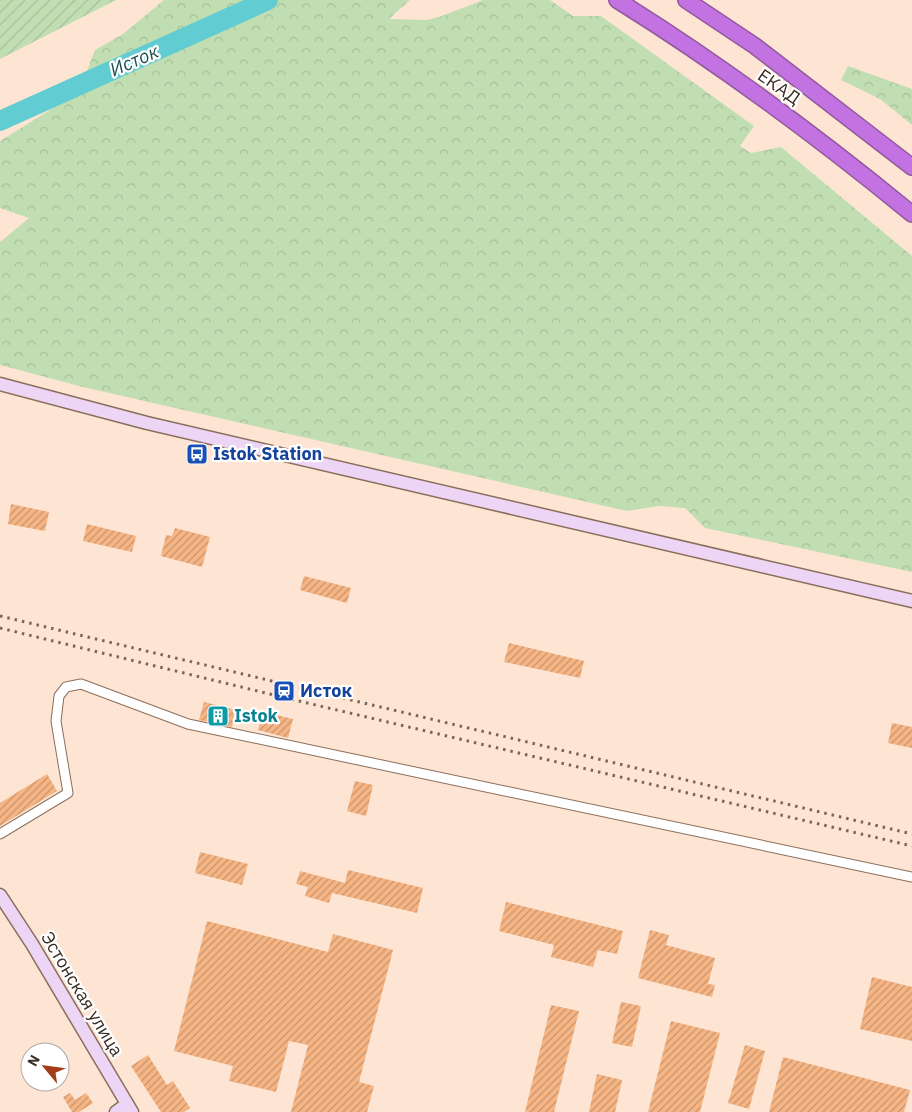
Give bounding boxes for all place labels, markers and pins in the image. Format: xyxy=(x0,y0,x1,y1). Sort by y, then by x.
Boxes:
bus stop icon: Istok Station xyxy=(185,442,209,466)
place label: Istok Station xyxy=(213,442,322,465)
station icon: Исток xyxy=(272,679,296,703)
place label: Исток xyxy=(300,679,352,702)
building icon: Istok xyxy=(206,704,230,728)
place label: Istok xyxy=(234,704,279,727)

